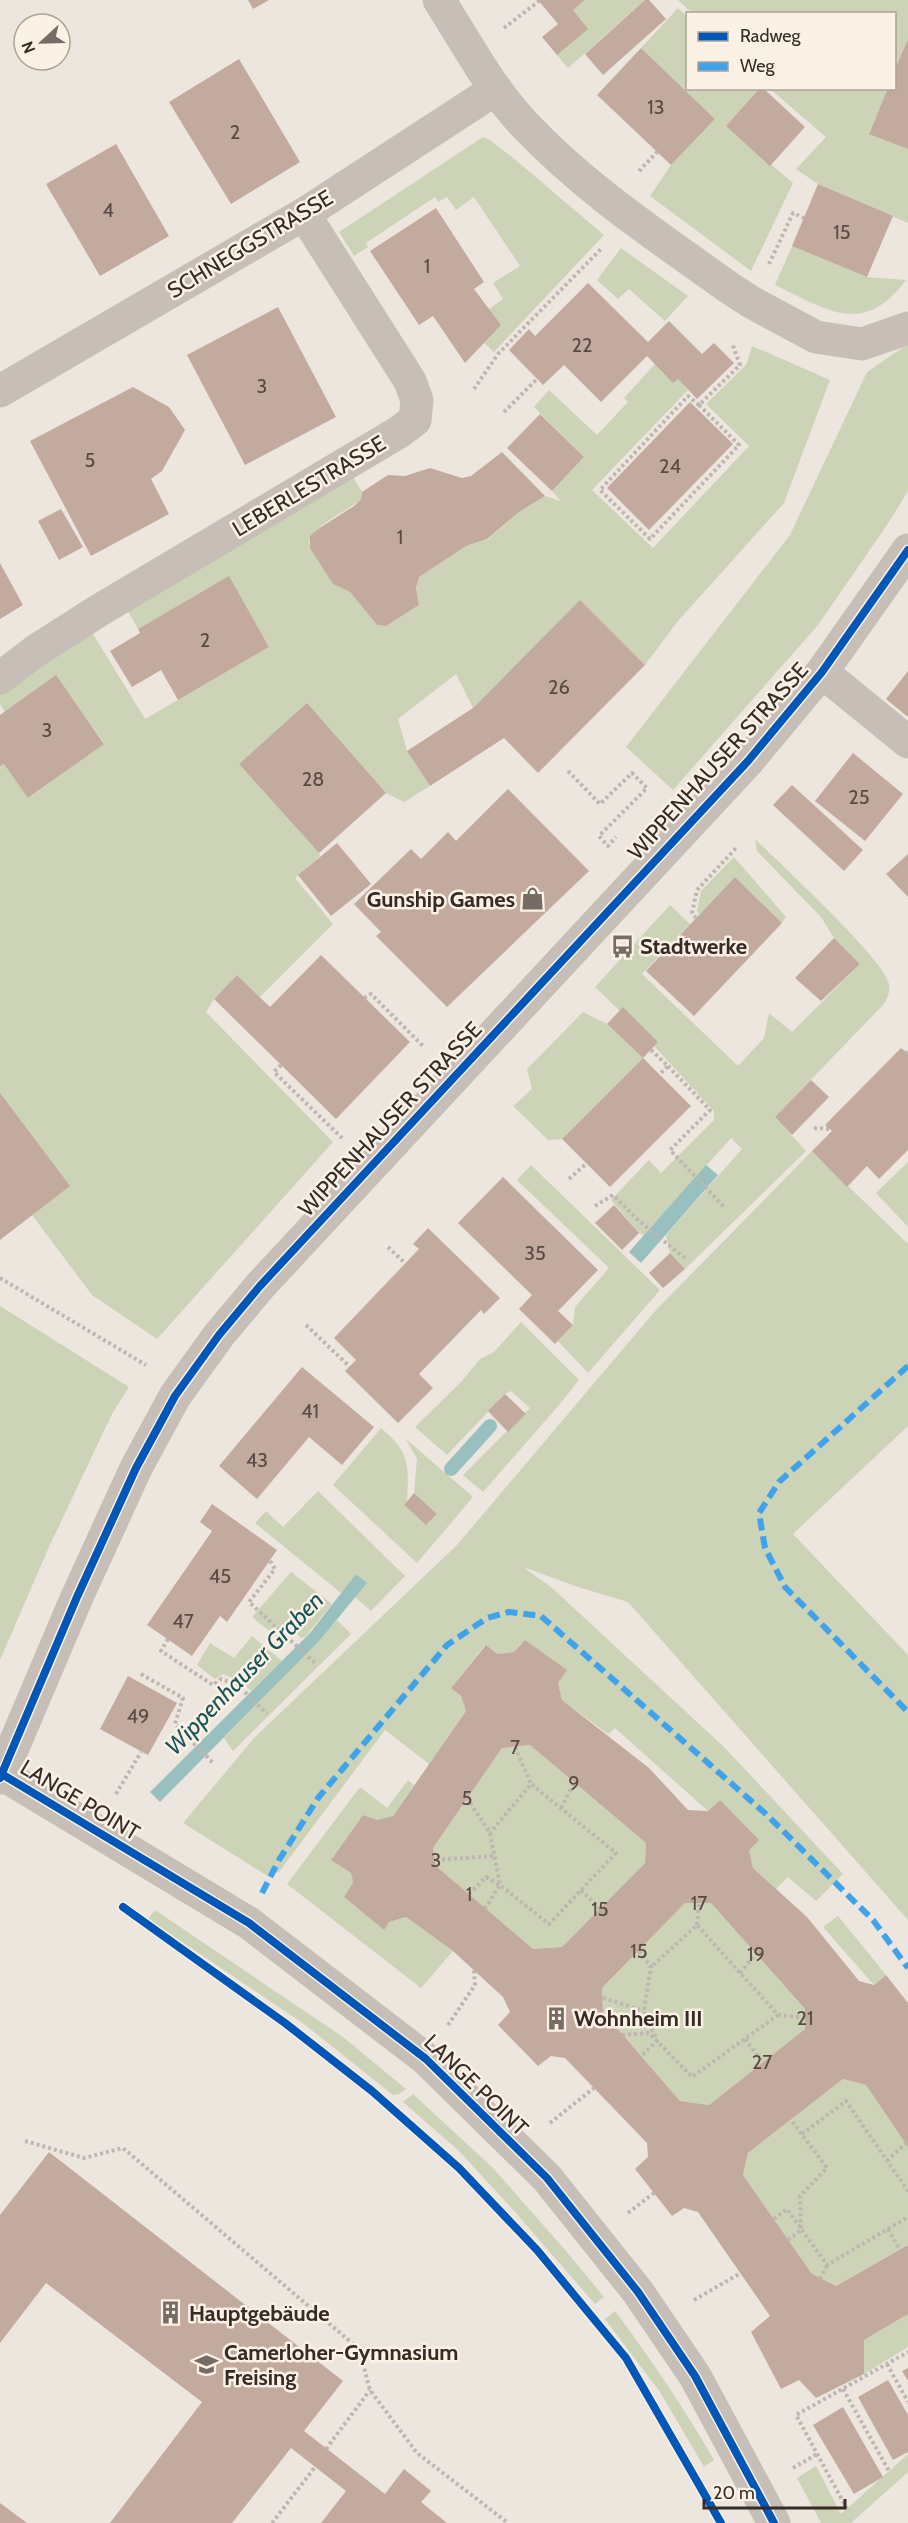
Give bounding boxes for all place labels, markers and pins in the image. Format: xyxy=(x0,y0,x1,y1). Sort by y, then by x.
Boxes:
place label: Gunship Games xyxy=(367,886,515,913)
shop icon: Gunship Games xyxy=(520,886,546,912)
bus stop icon: Stadtwerke xyxy=(609,933,635,959)
place label: Stadtwerke xyxy=(640,933,747,960)
building icon: Wohnheim III xyxy=(543,2005,569,2031)
place label: Wohnheim III xyxy=(574,2005,703,2032)
building icon: Hauptgebäude xyxy=(158,2300,184,2326)
place label: Hauptgebäude xyxy=(189,2300,330,2327)
place label: Camerloher-Gymnasium Freising xyxy=(224,2339,458,2391)
school or university icon: Camerloher-Gymnasium Freising xyxy=(193,2352,219,2378)

